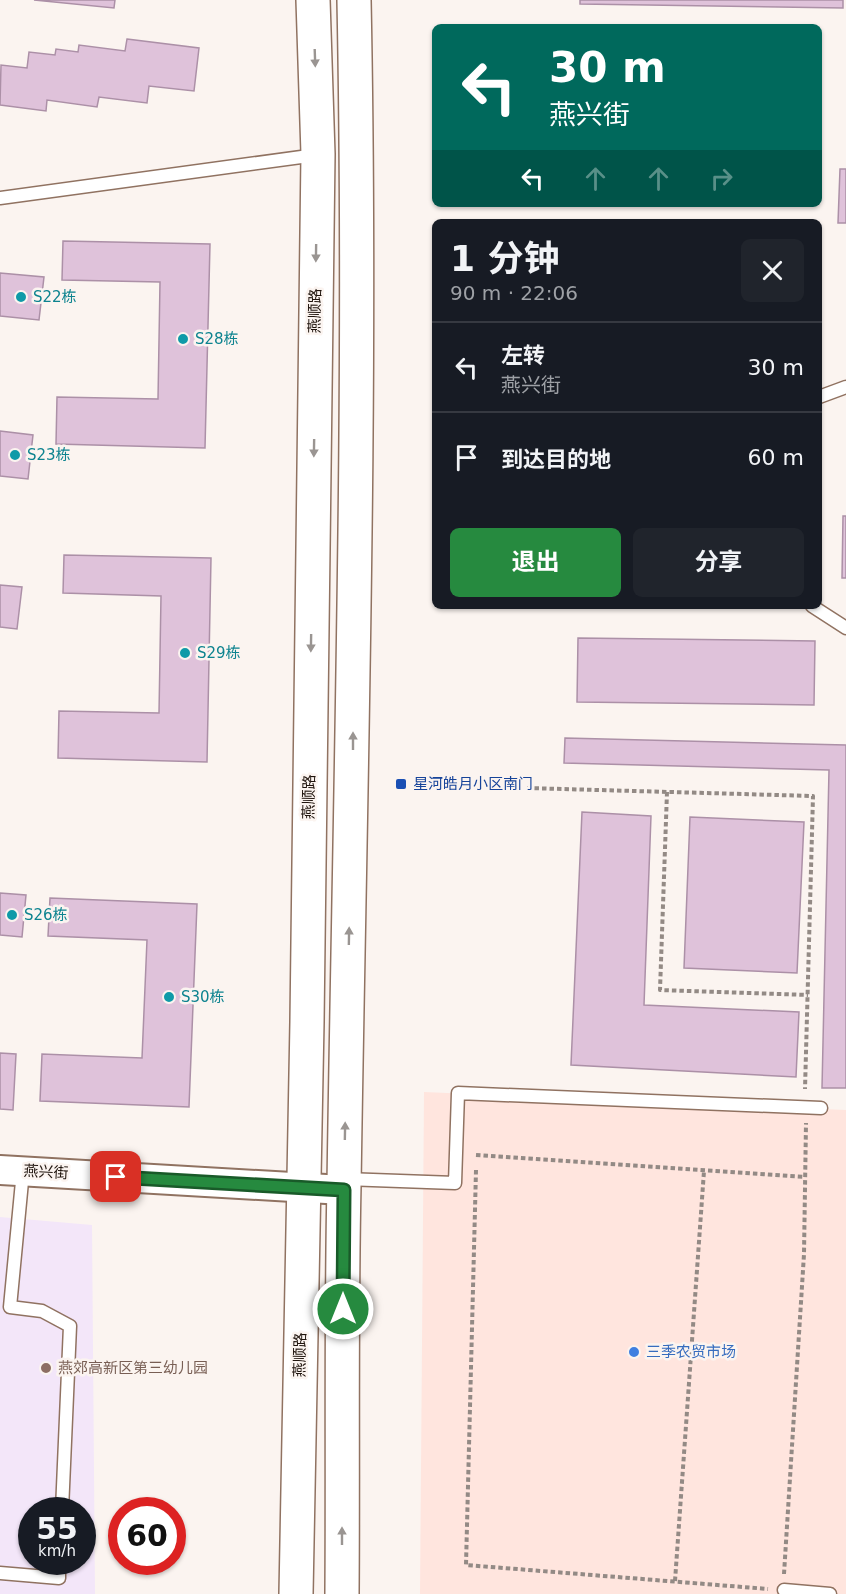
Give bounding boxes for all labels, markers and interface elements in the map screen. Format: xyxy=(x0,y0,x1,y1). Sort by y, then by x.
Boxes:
text: 30 m xyxy=(549,43,666,92)
icon: left xyxy=(450,48,528,126)
one-way arrow xyxy=(310,49,320,68)
text: 燕兴街 xyxy=(549,99,630,130)
icon: left xyxy=(516,162,549,195)
icon: ahead xyxy=(579,162,612,195)
icon: ahead xyxy=(642,162,675,195)
icon: right xyxy=(705,162,738,195)
text: 1 分钟 xyxy=(450,238,560,279)
button: close xyxy=(741,239,804,302)
one-way arrow xyxy=(311,244,321,263)
text: 90 m · 22:06 xyxy=(450,281,578,305)
place label: S22栋 xyxy=(33,288,77,306)
street label: 燕顺路 xyxy=(306,288,324,334)
marker: S22栋 xyxy=(14,290,28,304)
place label: S28栋 xyxy=(195,330,239,348)
marker: S28栋 xyxy=(176,332,190,346)
text: 左转 xyxy=(501,343,545,368)
icon: left xyxy=(450,351,483,384)
text: 30 m xyxy=(748,355,804,380)
text: 燕兴街 xyxy=(501,373,561,397)
one-way arrow xyxy=(309,439,319,458)
icon: arrive xyxy=(450,441,483,474)
text: 60 m xyxy=(748,445,804,470)
place label: S23栋 xyxy=(27,446,71,464)
text: 到达目的地 xyxy=(501,447,611,472)
marker: S23栋 xyxy=(8,448,22,462)
button: 退出 xyxy=(450,528,621,597)
button: 分享 xyxy=(633,528,804,597)
one-way arrow xyxy=(306,634,316,653)
place label: S29栋 xyxy=(197,644,241,662)
marker: S29栋 xyxy=(178,646,192,660)
one-way arrow xyxy=(348,731,358,750)
street label: 燕顺路 xyxy=(300,774,318,820)
place label: 星河皓月小区南门 xyxy=(413,775,533,793)
marker: 星河皓月小区南门 xyxy=(394,777,408,791)
place label: S26栋 xyxy=(24,906,68,924)
marker: S26栋 xyxy=(5,908,19,922)
one-way arrow xyxy=(344,926,354,945)
place label: S30栋 xyxy=(181,988,225,1006)
marker: S30栋 xyxy=(162,990,176,1004)
one-way arrow xyxy=(340,1121,350,1140)
pin xyxy=(90,1151,141,1202)
icon: arrive xyxy=(99,1160,132,1193)
street label: 燕兴街 xyxy=(23,1162,69,1182)
position arrow xyxy=(311,1277,375,1341)
street label: 燕顺路 xyxy=(291,1332,309,1378)
place label: 三季农贸市场 xyxy=(646,1343,736,1361)
marker: 三季农贸市场 xyxy=(627,1345,641,1359)
place label: 燕郊高新区第三幼儿园 xyxy=(58,1359,208,1377)
marker: 燕郊高新区第三幼儿园 xyxy=(39,1361,53,1375)
speed limit sign: 60 xyxy=(108,1497,186,1575)
text: 55 xyxy=(36,1511,78,1546)
one-way arrow xyxy=(337,1526,347,1545)
text: km/h xyxy=(38,1542,76,1560)

